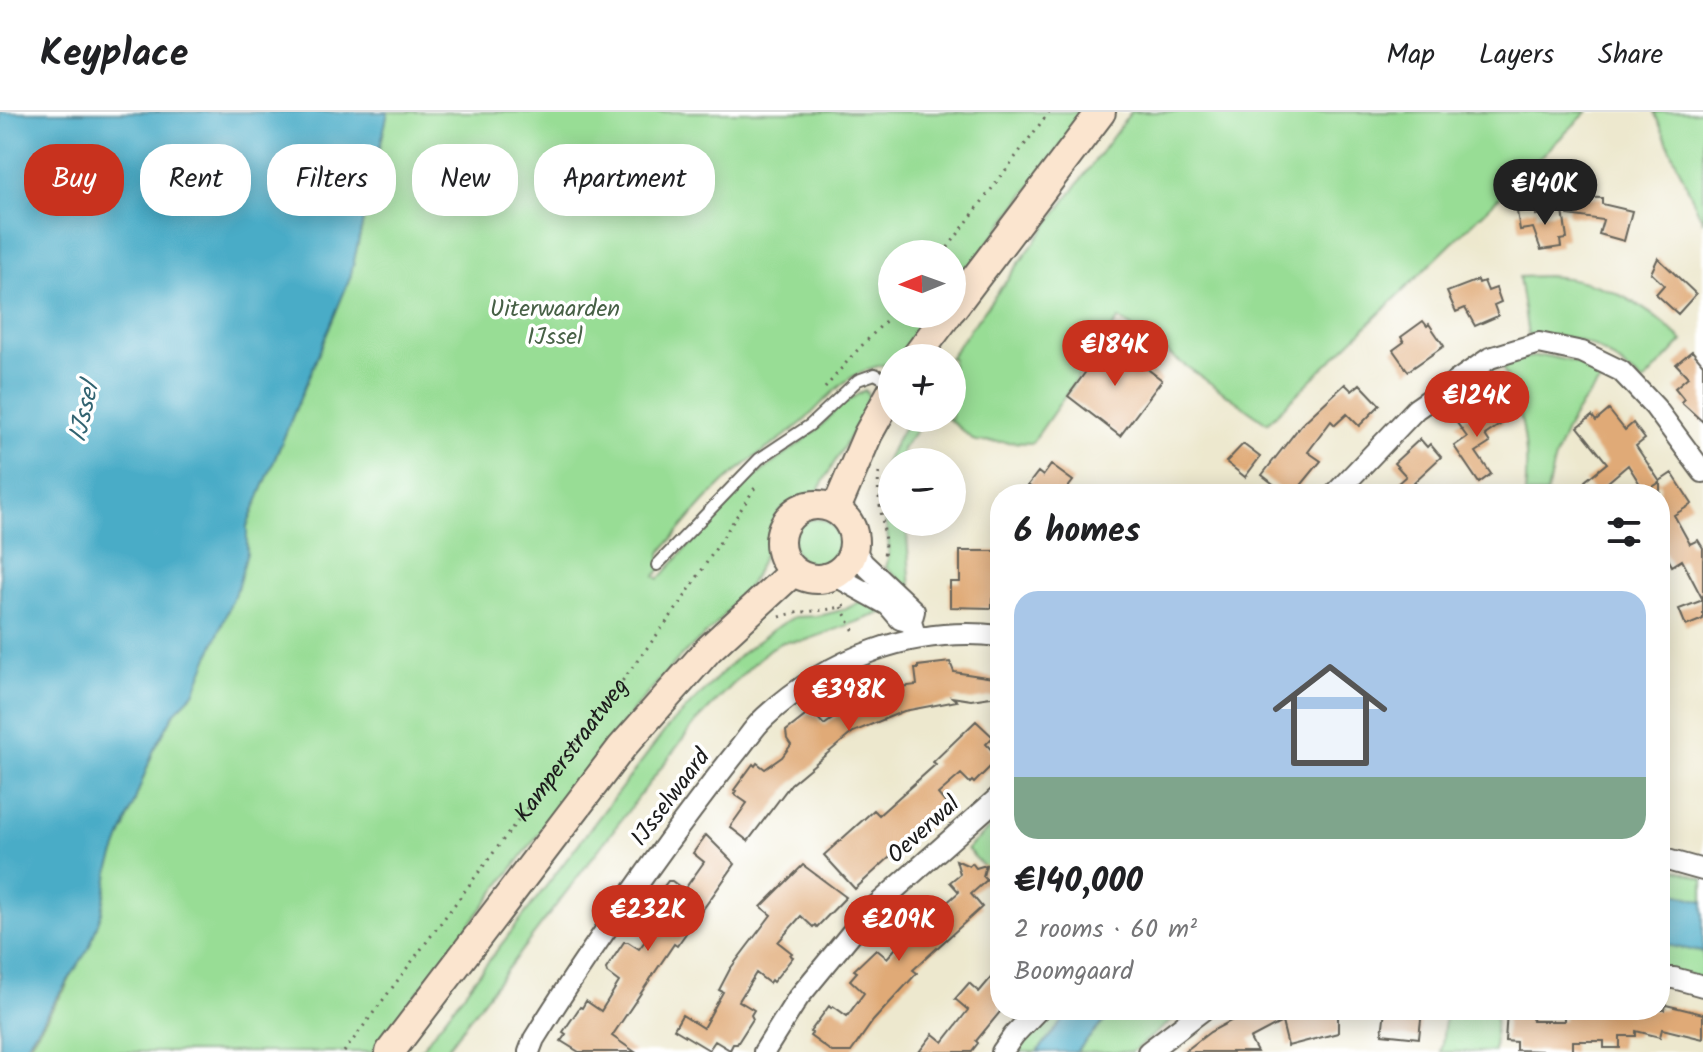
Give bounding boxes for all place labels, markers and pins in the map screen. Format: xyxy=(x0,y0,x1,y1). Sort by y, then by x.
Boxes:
pin: €140K xyxy=(1489,159,1601,227)
pin: €184K xyxy=(1059,320,1171,388)
pin: €124K xyxy=(1421,371,1533,439)
pin: €398K xyxy=(793,665,905,733)
pin: €232K xyxy=(592,885,704,953)
pin: €209K xyxy=(843,895,955,963)

